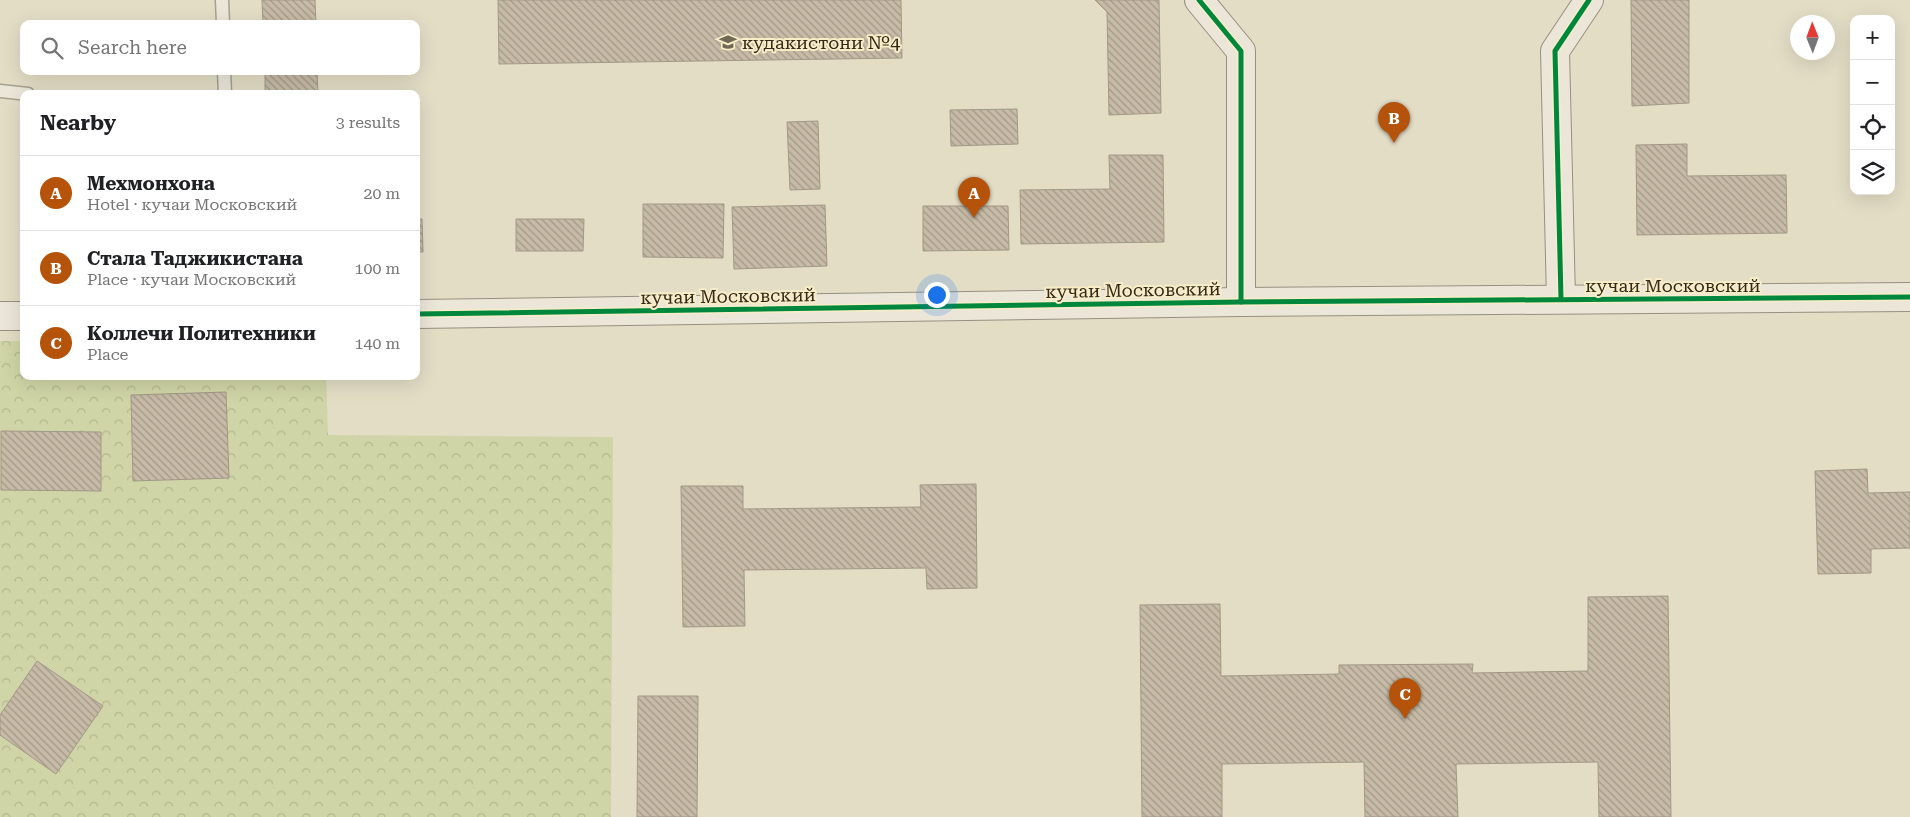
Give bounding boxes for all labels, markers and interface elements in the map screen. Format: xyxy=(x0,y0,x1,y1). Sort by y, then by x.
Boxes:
north arrow xyxy=(1790,15,1835,60)
map controls xyxy=(1850,15,1895,195)
button: + xyxy=(1850,15,1895,60)
search box xyxy=(20,20,420,75)
school or university icon: кудакистони №4 xyxy=(718,32,738,52)
place label: кудакистони №4 xyxy=(742,32,900,53)
icon: search xyxy=(38,34,66,62)
text: Search here xyxy=(78,36,187,59)
button: − xyxy=(1850,60,1895,105)
pin: B xyxy=(1378,102,1410,143)
button: locate xyxy=(1850,105,1895,150)
text: Nearby xyxy=(40,111,116,135)
text: 3 results xyxy=(336,113,400,132)
button: layers xyxy=(1850,150,1895,195)
text: Мехмонхона xyxy=(87,172,215,195)
pin: A xyxy=(958,177,990,218)
text: A xyxy=(50,184,62,203)
text: 20 m xyxy=(363,184,400,203)
text: Hotel · кучаи Московский xyxy=(87,195,297,214)
text: Стала Таджикистана xyxy=(87,247,303,270)
text: B xyxy=(50,259,62,278)
text: 100 m xyxy=(354,259,400,278)
text: Place · кучаи Московский xyxy=(87,270,296,289)
street label: кучаи Московский xyxy=(1585,275,1761,296)
street label: кучаи Московский xyxy=(1045,278,1221,302)
your location xyxy=(924,282,950,308)
street label: кучаи Московский xyxy=(640,284,816,308)
text: Коллечи Политехники xyxy=(87,322,316,345)
text: C xyxy=(50,334,62,353)
text: 140 m xyxy=(354,334,400,353)
text: Place xyxy=(87,345,128,364)
pin: C xyxy=(1389,678,1421,719)

